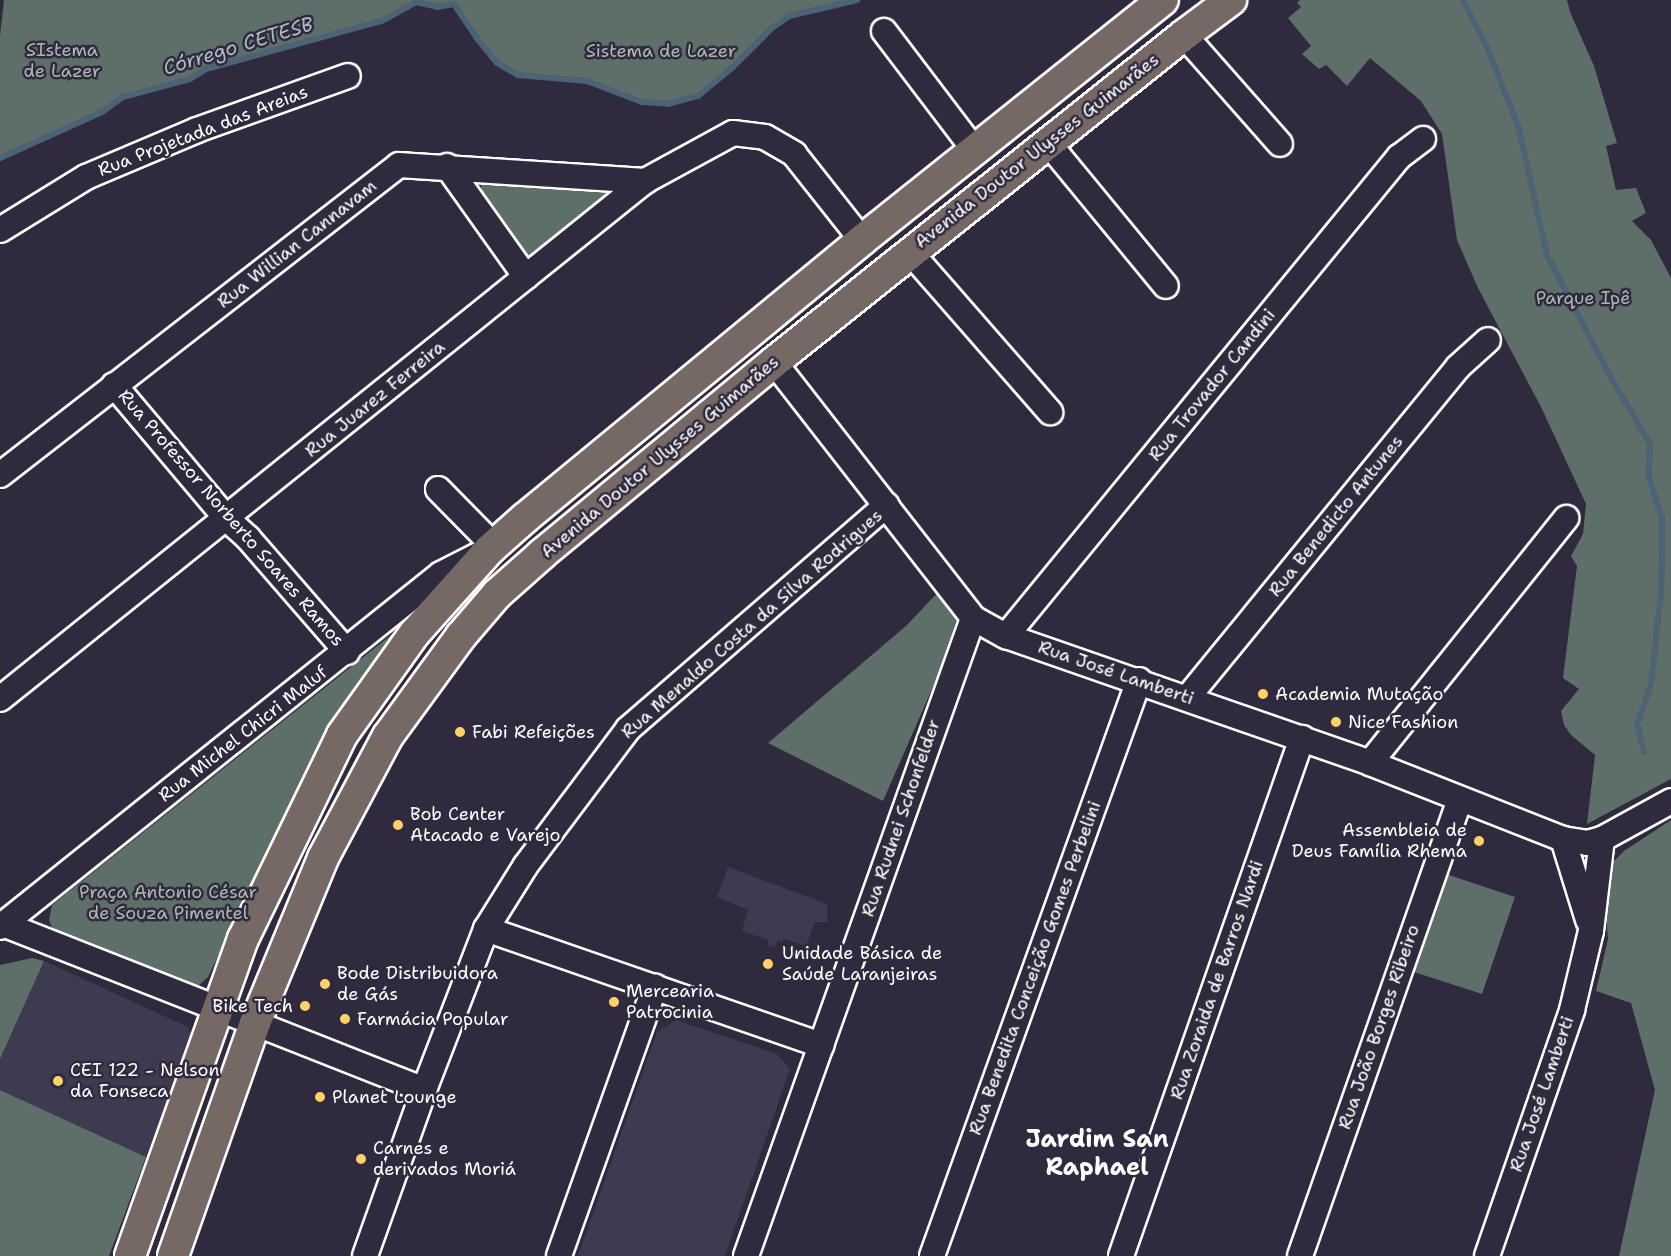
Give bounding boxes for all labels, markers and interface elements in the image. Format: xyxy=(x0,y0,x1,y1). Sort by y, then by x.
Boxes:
water label: Córrego CETESB xyxy=(160,12,316,80)
park label: SIstema de Lazer xyxy=(24,40,100,82)
park label: Sistema de Lazer xyxy=(586,40,736,62)
street label: Avenida Doutor Ulysses Guimarães xyxy=(911,49,1163,253)
street label: Rua Projetada das Areias xyxy=(95,81,311,181)
street label: Rua Willian Cannavam xyxy=(213,175,381,313)
park label: Parque Ipê xyxy=(1536,287,1630,309)
street label: Rua Trovador Candini xyxy=(1144,305,1280,465)
street label: Rua Juarez Ferreira xyxy=(301,336,449,462)
street label: Avenida Doutor Ulysses Guimarães xyxy=(537,351,783,563)
street label: Rua Professor Norberto Soares Ramos xyxy=(114,385,348,651)
street label: Rua Benedicto Antunes xyxy=(1264,431,1408,601)
street label: Rua Menaldo Costa da Silva Rodrigues xyxy=(617,505,887,743)
street label: Rua José Lamberti xyxy=(1035,636,1197,710)
street label: Rua Michel Chicri Maluf xyxy=(154,661,332,807)
place label: Academia Mutação xyxy=(1275,683,1443,705)
marker: Academia Mutação xyxy=(1256,687,1270,701)
place label: Nice Fashion xyxy=(1348,711,1458,733)
marker: Nice Fashion xyxy=(1329,715,1343,729)
street label: Rua Rudnei Schonfelder xyxy=(857,716,945,920)
place label: Fabi Refeições xyxy=(472,721,595,743)
marker: Fabi Refeições xyxy=(453,725,467,739)
street label: Rua Benedita Conceição Gomes Perbelini xyxy=(964,798,1106,1138)
place label: Bob Center Atacado e Varejo xyxy=(410,804,560,846)
marker: Bob Center Atacado e Varejo xyxy=(391,818,405,832)
place label: Assembleia de Deus Família Rhema xyxy=(1292,820,1467,862)
marker: Assembleia de Deus Família Rhema xyxy=(1472,834,1486,848)
street label: Rua Zoraida de Barros Nardi xyxy=(1166,858,1268,1102)
park label: Praça Antonio César de Souza Pimentel xyxy=(79,882,257,924)
street label: Rua João Borges Ribeiro xyxy=(1334,922,1424,1132)
place label: Unidade Básica de Saúde Laranjeiras xyxy=(782,943,942,986)
marker: Unidade Básica de Saúde Laranjeiras xyxy=(759,955,777,973)
place label: Bode Distribuidora de Gás xyxy=(337,963,498,1006)
marker: Bode Distribuidora de Gás xyxy=(318,977,332,991)
place label: Mercearia Patrocinia xyxy=(626,981,714,1024)
place label: Bike Tech xyxy=(212,995,293,1017)
marker: Mercearia Patrocinia xyxy=(607,995,621,1009)
marker: Bike Tech xyxy=(298,999,312,1013)
place label: Farmácia Popular xyxy=(357,1008,509,1030)
marker: Farmácia Popular xyxy=(338,1012,352,1026)
street label: Rua José Lamberti xyxy=(1505,1013,1579,1175)
place label: CEI 122 - Nelson da Fonseca xyxy=(70,1060,220,1102)
marker: CEI 122 - Nelson da Fonseca xyxy=(51,1074,65,1088)
place label: Planet Lounge xyxy=(332,1086,457,1108)
marker: Planet Lounge xyxy=(313,1090,327,1104)
district label: Jardim San Raphael xyxy=(1025,1126,1169,1182)
place label: Carnes e derivados Moriá xyxy=(373,1138,516,1180)
marker: Carnes e derivados Moriá xyxy=(354,1152,368,1166)

